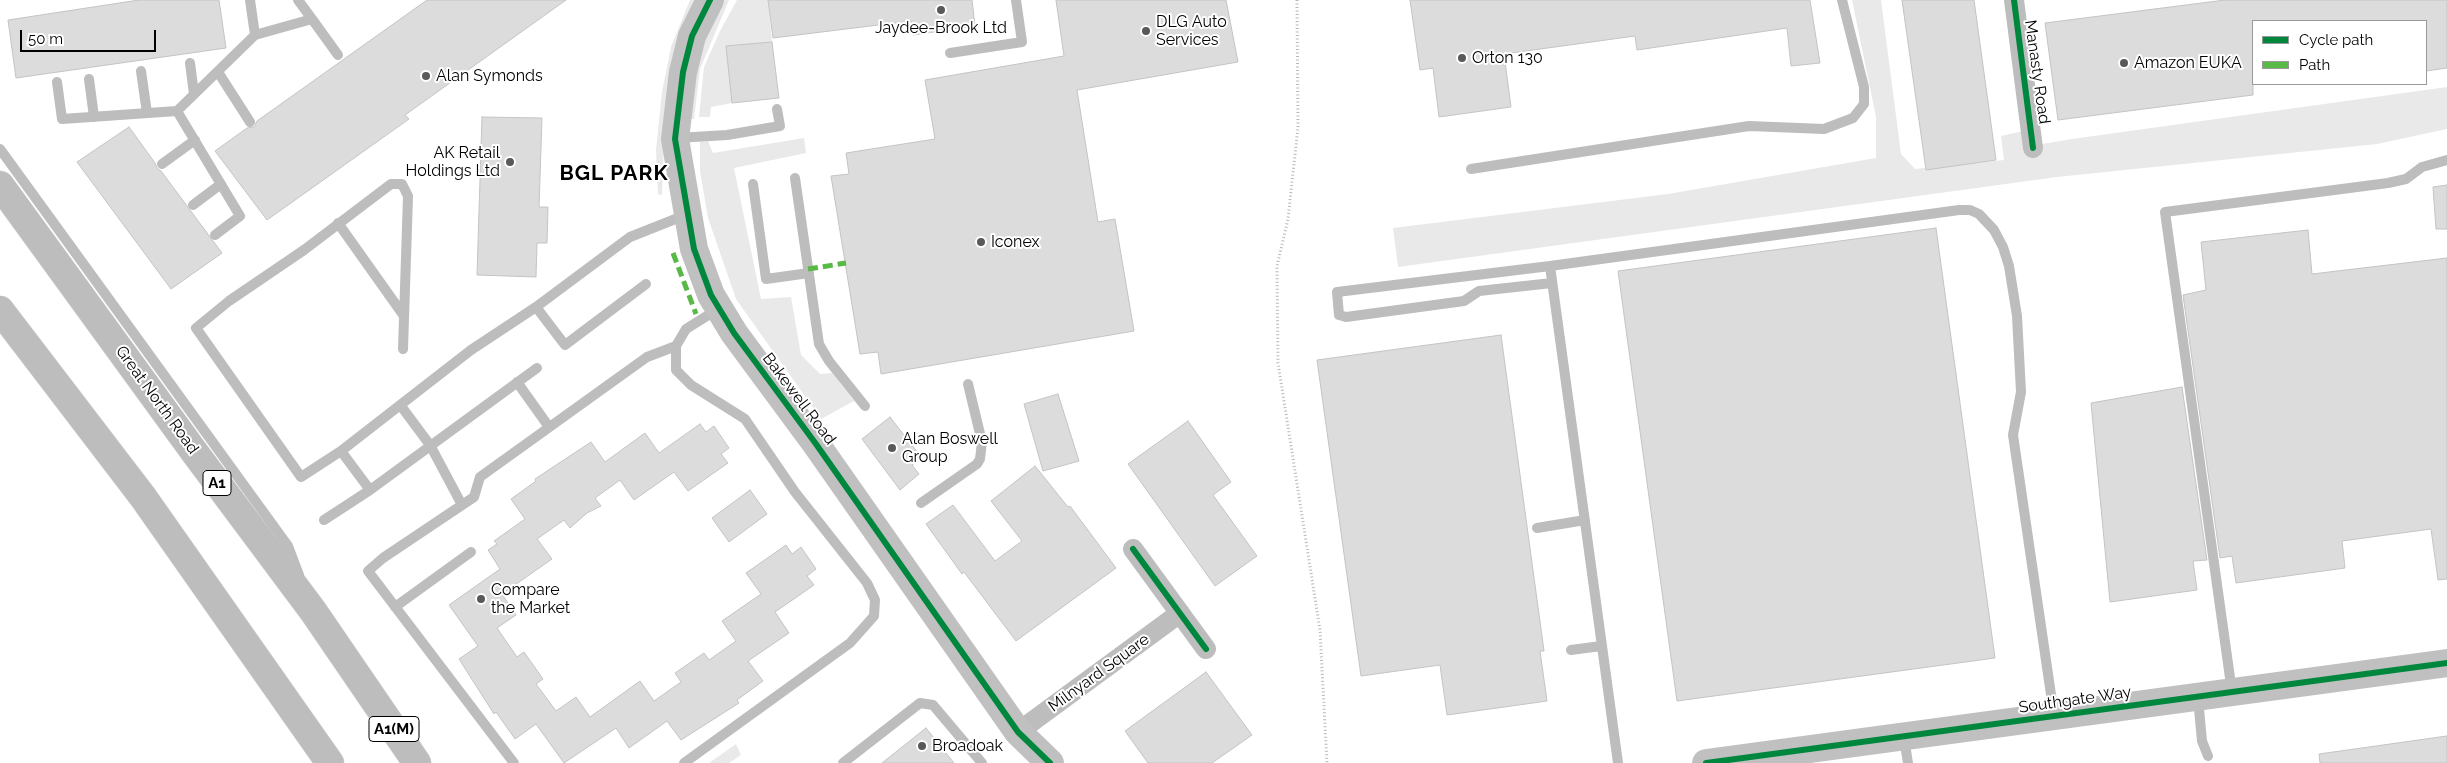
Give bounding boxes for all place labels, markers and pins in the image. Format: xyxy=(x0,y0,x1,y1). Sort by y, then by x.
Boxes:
marker: Jaydee-Brook Ltd xyxy=(935,4,947,16)
place label: DLG Auto Services xyxy=(1156,12,1227,50)
place label: Jaydee-Brook Ltd xyxy=(875,18,1007,38)
marker: DLG Auto Services xyxy=(1140,25,1152,37)
place label: Orton 130 xyxy=(1472,48,1543,68)
marker: Orton 130 xyxy=(1456,52,1468,64)
place label: Amazon EUKA xyxy=(2134,53,2242,73)
marker: Amazon EUKA xyxy=(2118,57,2130,69)
place label: Alan Symonds xyxy=(436,66,543,86)
marker: Alan Symonds xyxy=(420,70,432,82)
place label: AK Retail Holdings Ltd xyxy=(406,143,500,181)
marker: AK Retail Holdings Ltd xyxy=(504,156,516,168)
place label: Iconex xyxy=(991,232,1040,252)
marker: Iconex xyxy=(975,236,987,248)
place label: Alan Boswell Group xyxy=(902,429,998,467)
marker: Alan Boswell Group xyxy=(886,442,898,454)
place label: Compare the Market xyxy=(491,580,570,618)
marker: Compare the Market xyxy=(475,593,487,605)
place label: Broadoak xyxy=(932,736,1003,756)
marker: Broadoak xyxy=(916,740,928,752)

